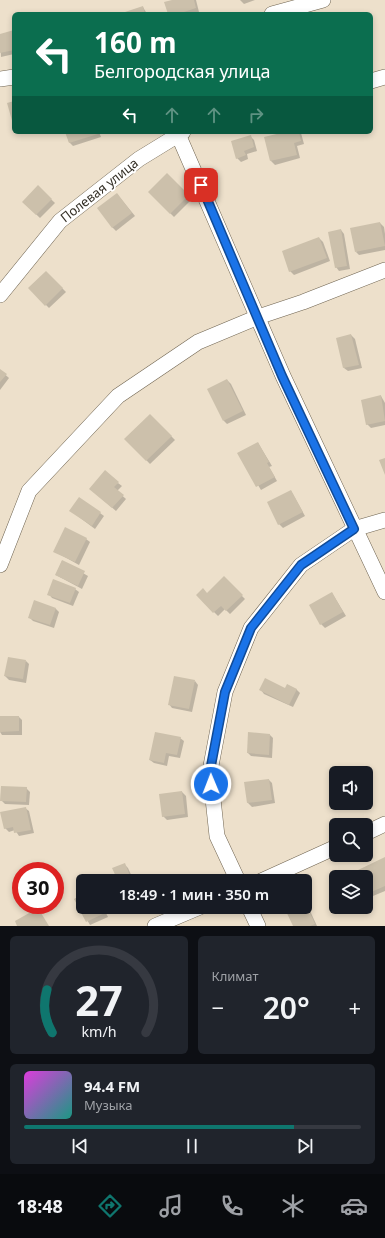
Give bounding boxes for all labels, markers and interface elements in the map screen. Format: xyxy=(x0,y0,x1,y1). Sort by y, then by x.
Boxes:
text: 160 m xyxy=(94,23,177,61)
icon: left xyxy=(28,28,80,80)
text: Белгородская улица xyxy=(94,59,271,83)
icon: left xyxy=(119,104,141,126)
icon: ahead xyxy=(161,104,183,126)
icon: ahead xyxy=(203,104,225,126)
icon: right xyxy=(245,104,267,126)
street label: Полевая улица xyxy=(56,154,142,226)
pin xyxy=(184,168,218,202)
icon: arrive xyxy=(190,174,212,196)
position arrow xyxy=(190,763,232,805)
map controls xyxy=(329,766,373,914)
button: sound xyxy=(329,766,373,810)
button: search xyxy=(329,818,373,862)
speed limit sign: 30 xyxy=(12,862,64,914)
button: layers xyxy=(329,870,373,914)
text: 18:49 · 1 мин · 350 m xyxy=(119,884,269,904)
text: Климат xyxy=(212,967,258,985)
text: 27 xyxy=(75,972,123,1028)
text: 20° xyxy=(263,987,310,1028)
text: − xyxy=(212,992,224,1022)
text: + xyxy=(348,992,361,1022)
text: km/h xyxy=(81,1022,116,1041)
text: 94.4 FM xyxy=(84,1076,140,1096)
text: Музыка xyxy=(84,1096,133,1114)
icon: previous xyxy=(69,1135,91,1157)
icon: pause xyxy=(181,1135,203,1157)
icon: next xyxy=(294,1135,316,1157)
icon: directions xyxy=(96,1192,124,1220)
icon: music xyxy=(157,1192,185,1220)
icon: phone xyxy=(218,1192,246,1220)
icon: climate xyxy=(279,1192,307,1220)
icon: car xyxy=(340,1192,368,1220)
text: 18:48 xyxy=(17,1194,63,1218)

